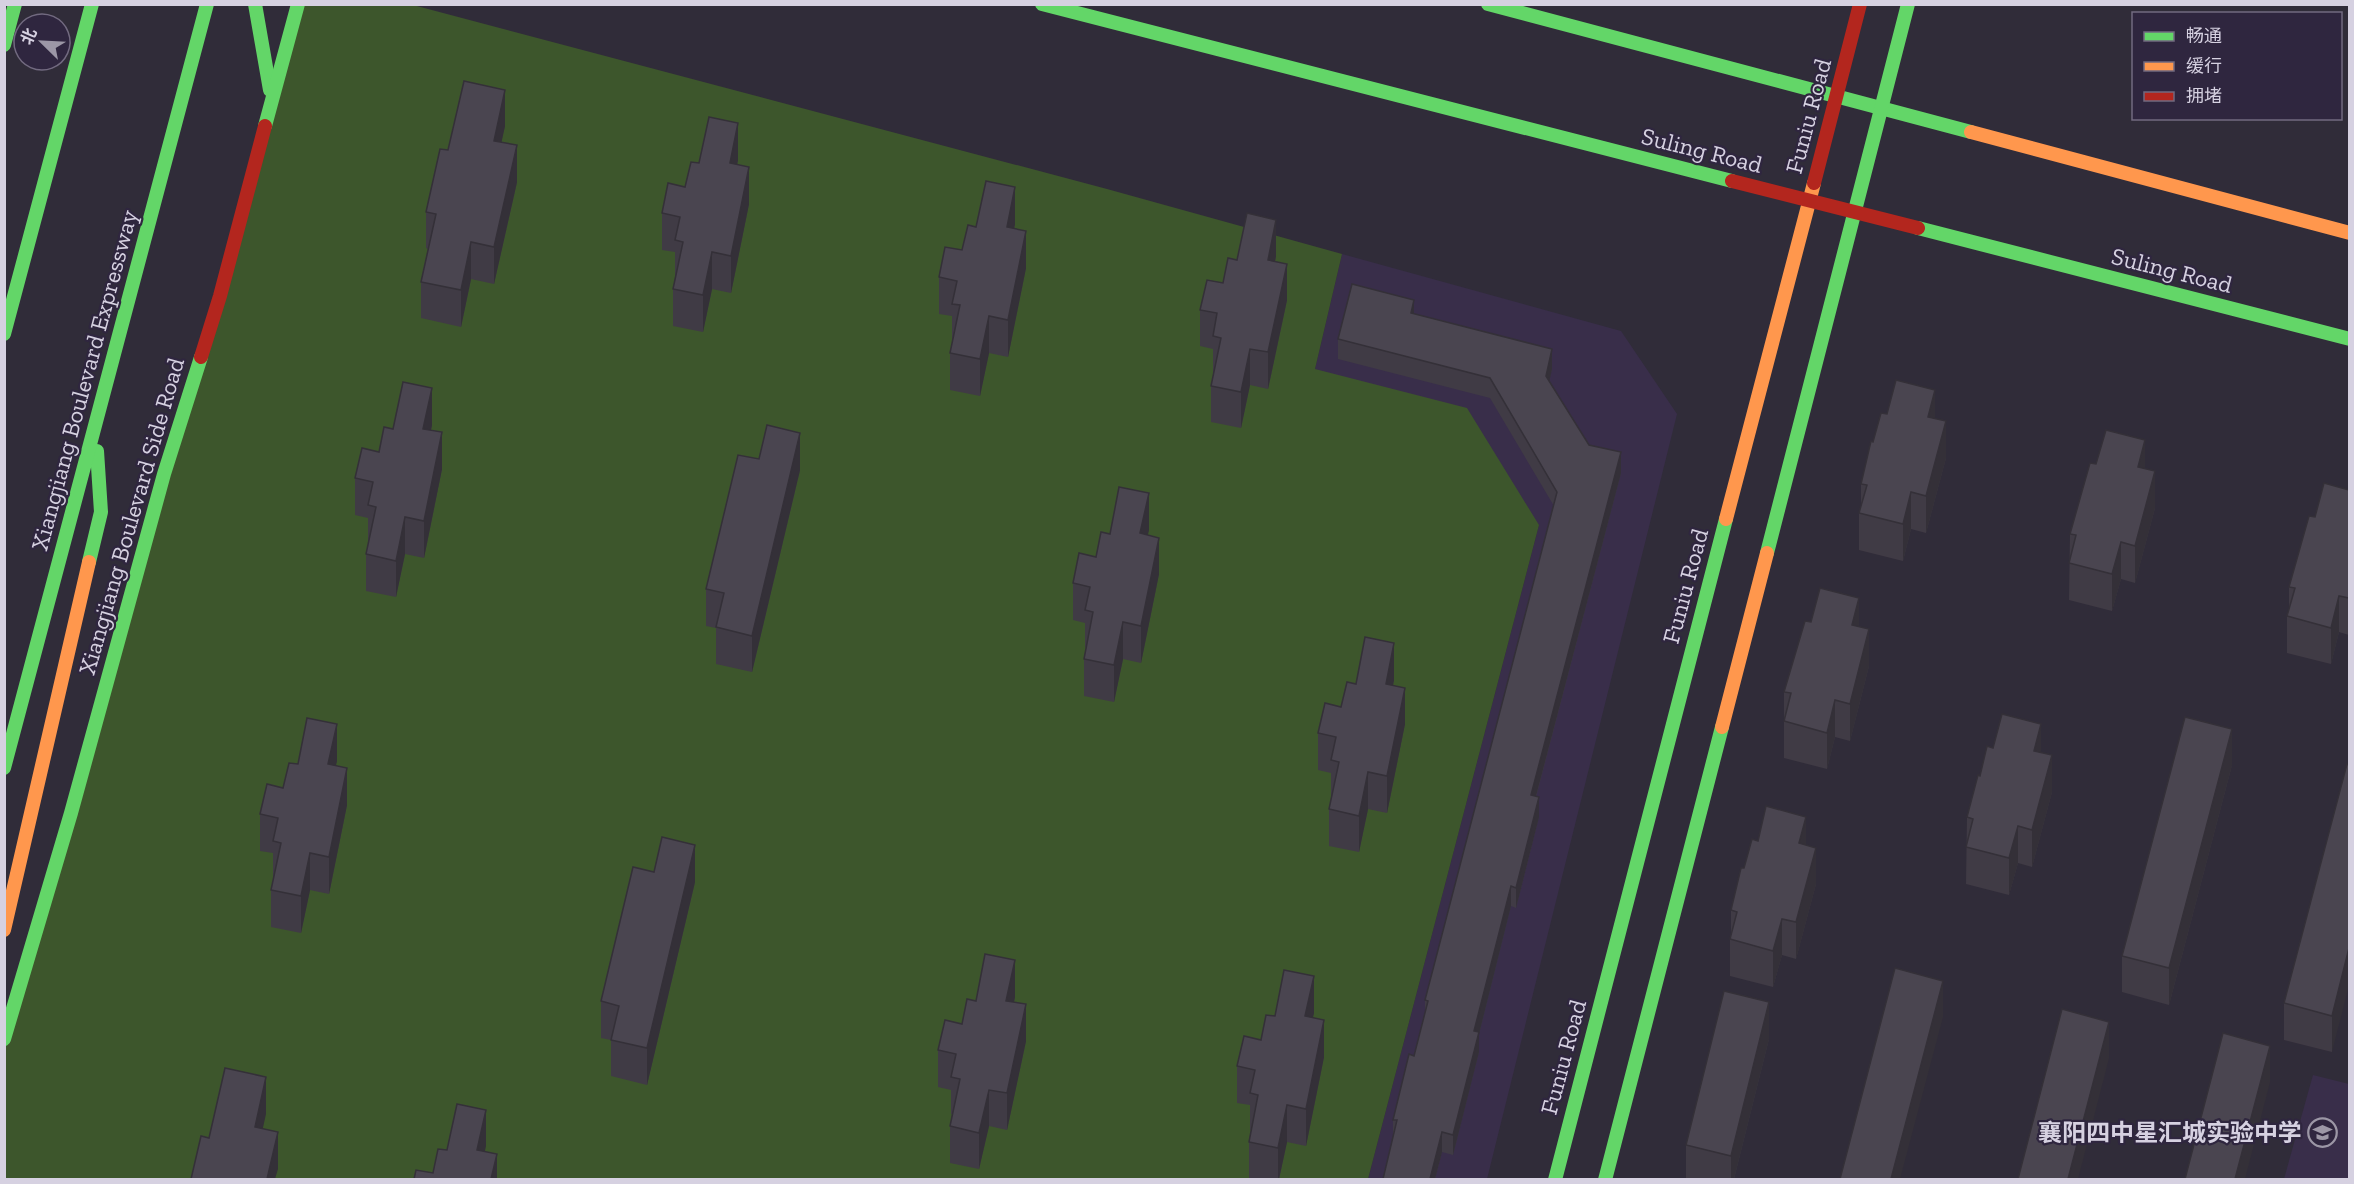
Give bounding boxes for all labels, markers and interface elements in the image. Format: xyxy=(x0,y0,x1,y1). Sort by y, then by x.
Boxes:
north arrow xyxy=(12,12,72,72)
legend xyxy=(2132,12,2342,120)
text: 北 xyxy=(17,25,41,47)
text: 畅通 xyxy=(2186,25,2222,47)
street label: Funiu Road xyxy=(1779,55,1837,177)
text: 缓行 xyxy=(2186,55,2222,77)
text: 拥堵 xyxy=(2186,85,2222,107)
street label: Suling Road xyxy=(1639,121,1765,179)
street label: Xiangjiang Boulevard Expressway xyxy=(25,206,144,553)
street label: Suling Road xyxy=(2109,241,2235,299)
street label: Xiangjiang Boulevard Side Road xyxy=(72,354,190,678)
street label: Funiu Road xyxy=(1656,525,1714,647)
street label: Funiu Road xyxy=(1534,996,1592,1118)
school or university icon: 襄阳四中星汇城实验中学 xyxy=(2307,1116,2339,1148)
place label: 襄阳四中星汇城实验中学 xyxy=(2038,1118,2302,1147)

